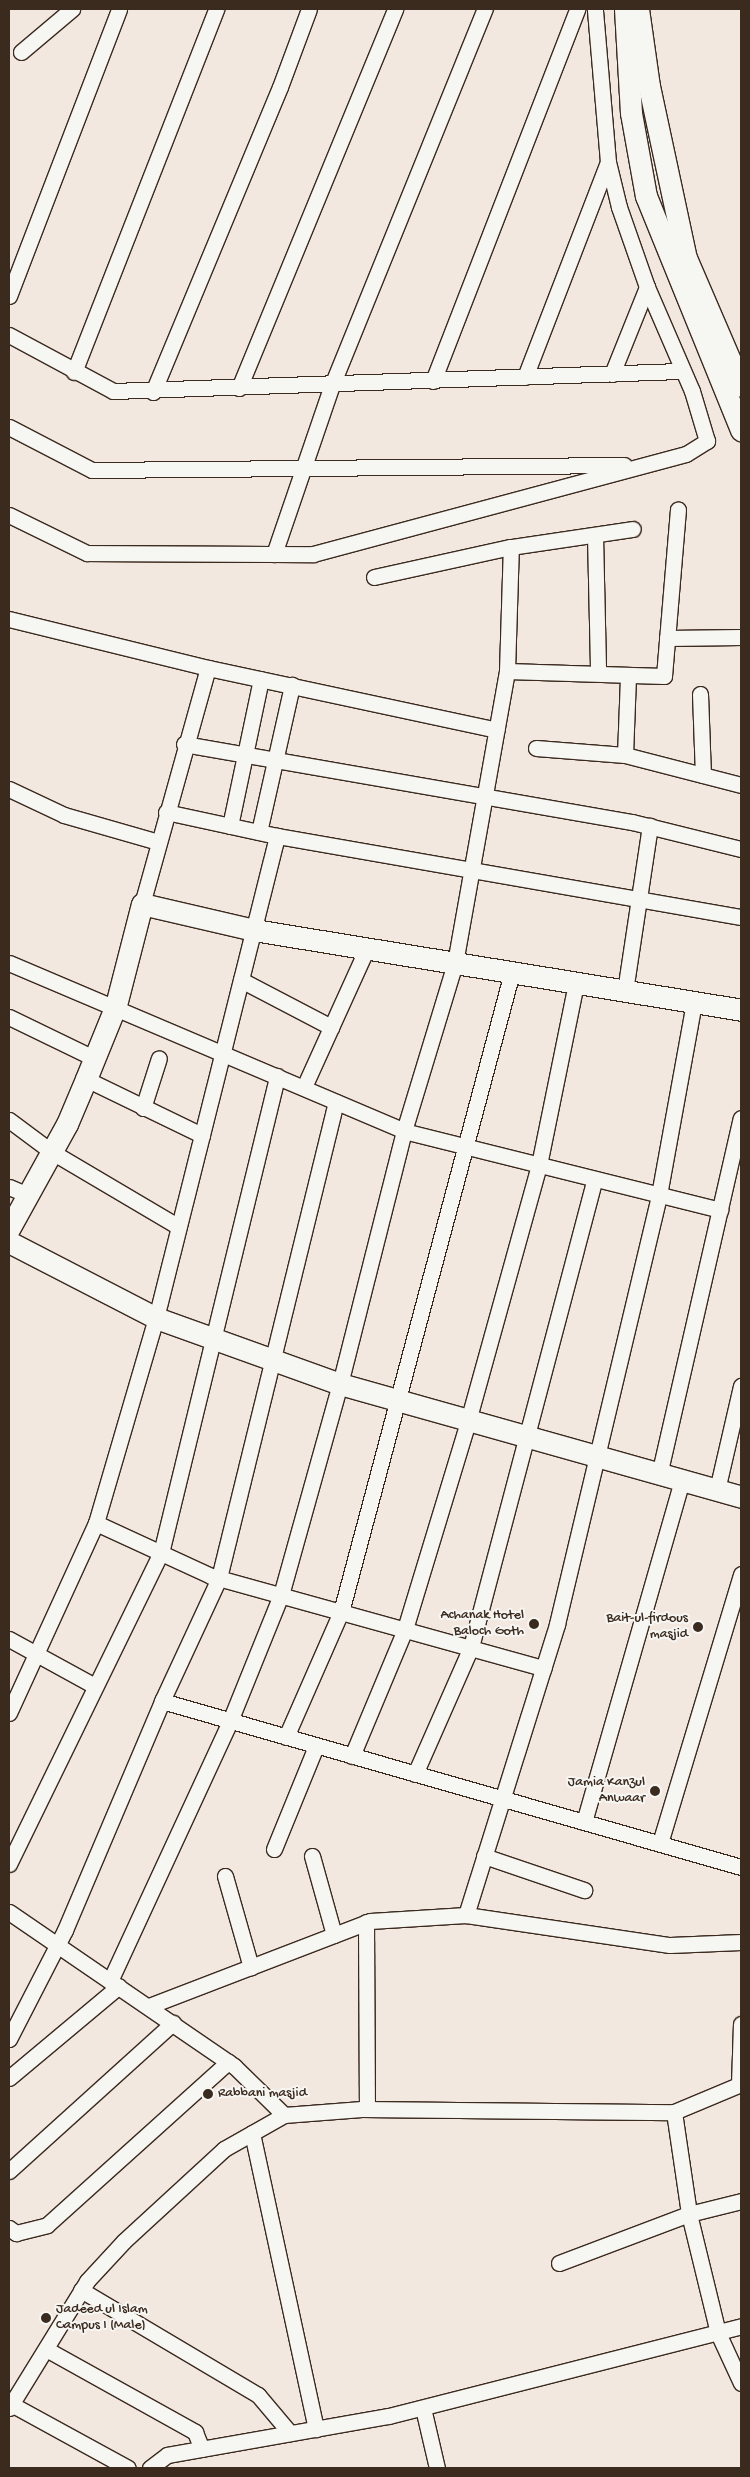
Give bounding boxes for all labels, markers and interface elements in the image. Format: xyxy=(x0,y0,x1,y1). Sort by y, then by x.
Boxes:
place label: Achanak Hotel Baloch Goth xyxy=(440,1608,524,1640)
place label: Bait-ul-firdous masjid xyxy=(606,1611,688,1644)
marker: Achanak Hotel Baloch Goth xyxy=(528,1618,540,1630)
marker: Bait-ul-firdous masjid xyxy=(692,1621,704,1633)
place label: Jamia Kanzul Anwaar xyxy=(568,1775,645,1808)
marker: Jamia Kanzul Anwaar xyxy=(649,1785,661,1797)
place label: Rabbani masjid xyxy=(218,2086,307,2102)
marker: Rabbani masjid xyxy=(202,2088,214,2100)
place label: Jadeed ul Islam Campus I (Male) xyxy=(56,2302,148,2334)
marker: Jadeed ul Islam Campus I (Male) xyxy=(40,2312,52,2324)

